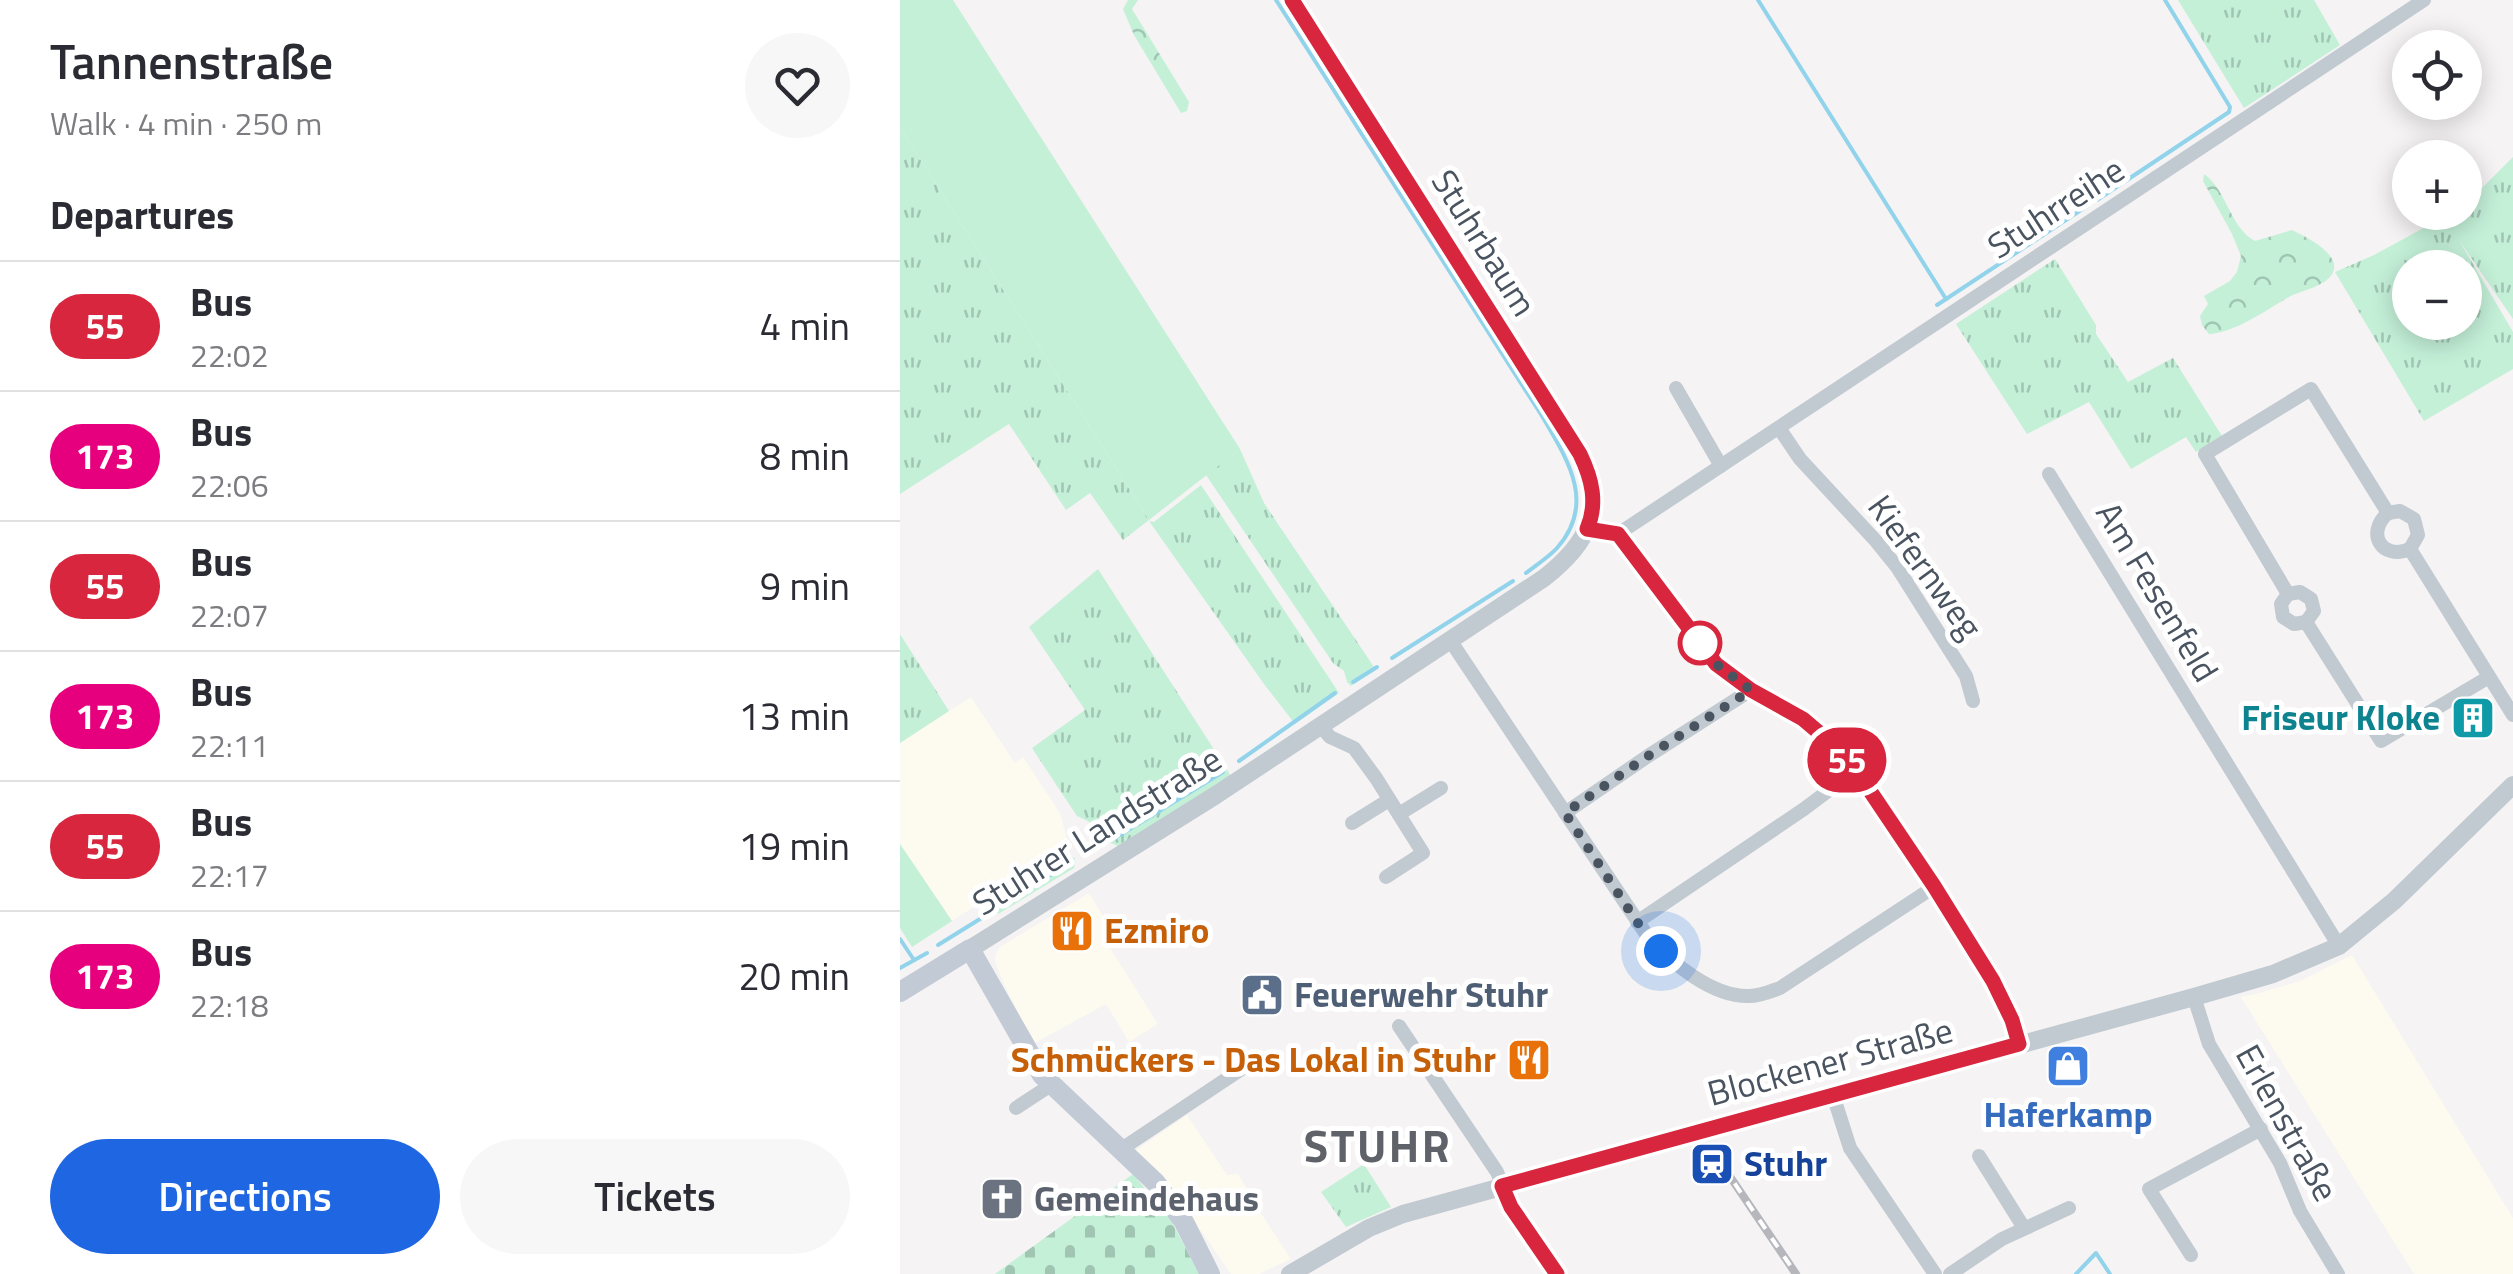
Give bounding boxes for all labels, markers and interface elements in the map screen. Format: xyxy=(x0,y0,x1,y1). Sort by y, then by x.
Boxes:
text: Tannenstraße xyxy=(50,25,333,98)
map controls xyxy=(2392,30,2482,340)
button: locate xyxy=(2392,30,2482,120)
button: heart xyxy=(745,33,850,138)
text: Walk · 4 min · 250 m xyxy=(50,99,322,147)
button: + xyxy=(2392,140,2482,230)
street label: Stuhrreihe xyxy=(1976,143,2135,272)
street label: Stuhrbaum xyxy=(1418,159,1551,326)
text: Departures xyxy=(50,186,234,244)
button: − xyxy=(2392,250,2482,340)
text: Bus xyxy=(190,273,252,331)
text: 4 min xyxy=(760,297,850,355)
text: 55 xyxy=(85,299,125,353)
text: 22:02 xyxy=(190,331,269,379)
text: Bus xyxy=(190,403,252,461)
text: 8 min xyxy=(760,427,850,485)
text: 173 xyxy=(76,429,134,483)
text: 22:06 xyxy=(190,461,269,509)
street label: Kiefernweg xyxy=(1855,483,1997,650)
street label: Am Fesenfeld xyxy=(2083,491,2233,692)
text: Bus xyxy=(190,533,252,591)
text: 9 min xyxy=(760,557,850,615)
text: 55 xyxy=(85,559,125,613)
text: 22:07 xyxy=(190,591,269,639)
unlabelled marker xyxy=(1679,622,1721,664)
text: Bus xyxy=(190,663,252,721)
text: 13 min xyxy=(739,687,850,745)
text: 173 xyxy=(76,689,134,743)
place label: Friseur Kloke xyxy=(2241,690,2440,744)
building icon: Friseur Kloke xyxy=(2450,695,2496,741)
text: 22:11 xyxy=(190,721,269,769)
line badge: 55 xyxy=(1802,728,1892,792)
street label: Stuhrer Landstraße xyxy=(961,732,1232,929)
text: 55 xyxy=(1827,733,1867,787)
text: Bus xyxy=(190,793,252,851)
text: 19 min xyxy=(739,817,850,875)
text: 55 xyxy=(85,819,125,873)
text: 22:17 xyxy=(190,851,269,899)
place label: Ezmiro xyxy=(1104,903,1209,957)
restaurant icon: Ezmiro xyxy=(1049,908,1095,954)
text: Bus xyxy=(190,923,252,981)
your location xyxy=(1636,926,1686,976)
text: 20 min xyxy=(739,947,850,1005)
text: 173 xyxy=(76,949,134,1003)
place label: Feuerwehr Stuhr xyxy=(1294,967,1548,1021)
public building icon: Feuerwehr Stuhr xyxy=(1239,972,1285,1018)
text: 22:18 xyxy=(190,981,269,1029)
street label: Blockener Straße xyxy=(1701,1002,1958,1120)
place label: Schmückers - Das Lokal in Stuhr xyxy=(1011,1032,1496,1086)
street label: Erlenstraße xyxy=(2223,1034,2353,1211)
restaurant icon: Schmückers - Das Lokal in Stuhr xyxy=(1506,1037,1552,1083)
shop icon: Haferkamp xyxy=(2045,1043,2091,1089)
place label: Haferkamp xyxy=(1983,1087,2153,1141)
district label: STUHR xyxy=(1304,1111,1452,1179)
place label: Stuhr xyxy=(1744,1136,1827,1190)
button: Directions xyxy=(50,1139,440,1254)
button: Tickets xyxy=(460,1139,850,1254)
station icon: Stuhr xyxy=(1689,1141,1735,1187)
place label: Gemeindehaus xyxy=(1034,1171,1259,1225)
church icon: Gemeindehaus xyxy=(979,1176,1025,1222)

